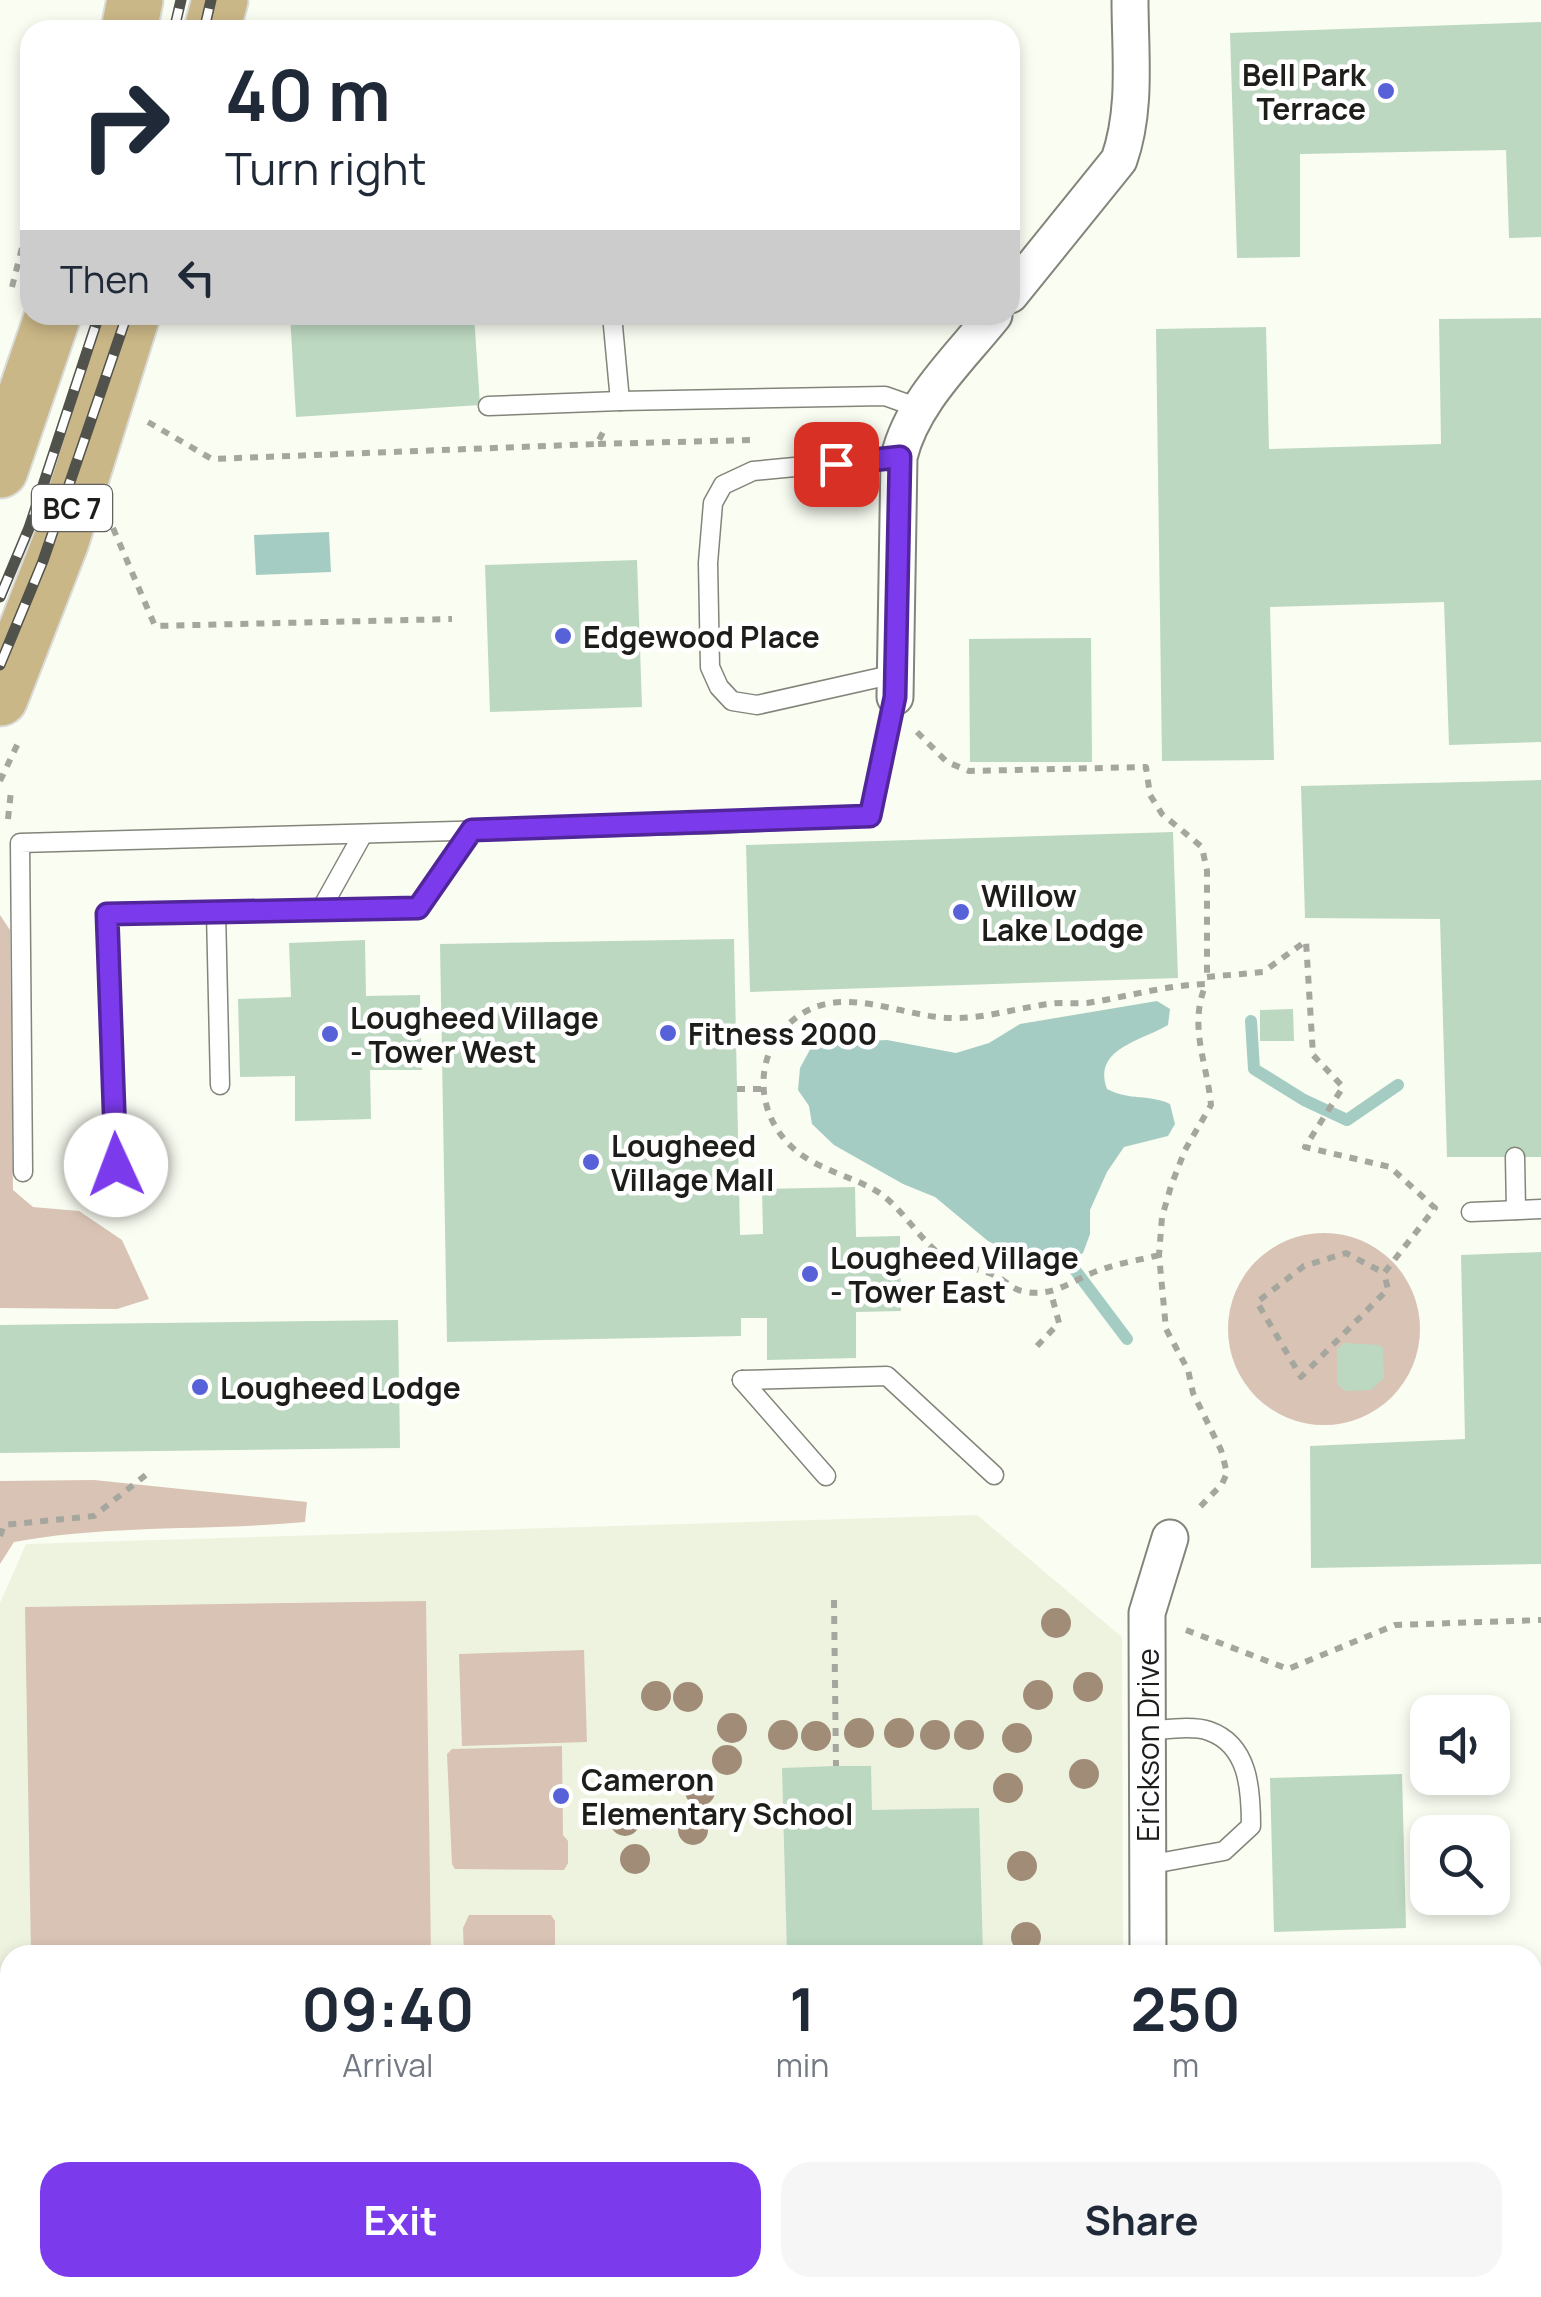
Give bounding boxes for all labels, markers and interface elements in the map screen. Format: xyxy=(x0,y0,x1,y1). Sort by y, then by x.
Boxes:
text: 40 m xyxy=(225,46,391,142)
place label: Bell Park Terrace xyxy=(1242,54,1367,129)
icon: right xyxy=(60,60,190,190)
marker: Bell Park Terrace xyxy=(1375,80,1397,102)
text: Turn right xyxy=(225,137,426,199)
icon: left xyxy=(169,250,224,305)
text: Then xyxy=(60,252,149,304)
pin xyxy=(794,422,879,507)
icon: arrive xyxy=(809,437,864,492)
road number: BC 7 xyxy=(32,485,112,531)
place label: Edgewood Place xyxy=(583,616,820,657)
marker: Edgewood Place xyxy=(552,625,574,647)
place label: Willow Lake Lodge xyxy=(981,875,1144,950)
marker: Willow Lake Lodge xyxy=(950,901,972,923)
place label: Lougheed Village - Tower West xyxy=(350,997,599,1072)
place label: Fitness 2000 xyxy=(688,1013,877,1054)
marker: Fitness 2000 xyxy=(657,1022,679,1044)
marker: Lougheed Village - Tower West xyxy=(319,1023,341,1045)
position arrow xyxy=(64,1113,168,1217)
place label: Lougheed Village Mall xyxy=(611,1125,774,1200)
marker: Lougheed Village Mall xyxy=(580,1151,602,1173)
place label: Lougheed Village - Tower East xyxy=(830,1237,1079,1312)
marker: Lougheed Village - Tower East xyxy=(799,1263,821,1285)
place label: Lougheed Lodge xyxy=(220,1367,461,1408)
marker: Lougheed Lodge xyxy=(189,1376,211,1398)
street label: Erickson Drive xyxy=(1127,1648,1168,1842)
map controls xyxy=(1410,1695,1510,1915)
button: sound xyxy=(1410,1695,1510,1795)
place label: Cameron Elementary School xyxy=(581,1759,853,1834)
marker: Cameron Elementary School xyxy=(550,1785,572,1807)
button: search xyxy=(1410,1815,1510,1915)
text: 09:40 xyxy=(301,1967,474,2049)
text: 1 xyxy=(789,1967,816,2049)
text: 250 xyxy=(1130,1967,1241,2049)
text: Arrival xyxy=(342,2043,434,2087)
text: min xyxy=(776,2043,829,2087)
text: m xyxy=(1172,2043,1199,2087)
button: Exit xyxy=(40,2162,761,2277)
button: Share xyxy=(781,2162,1502,2277)

